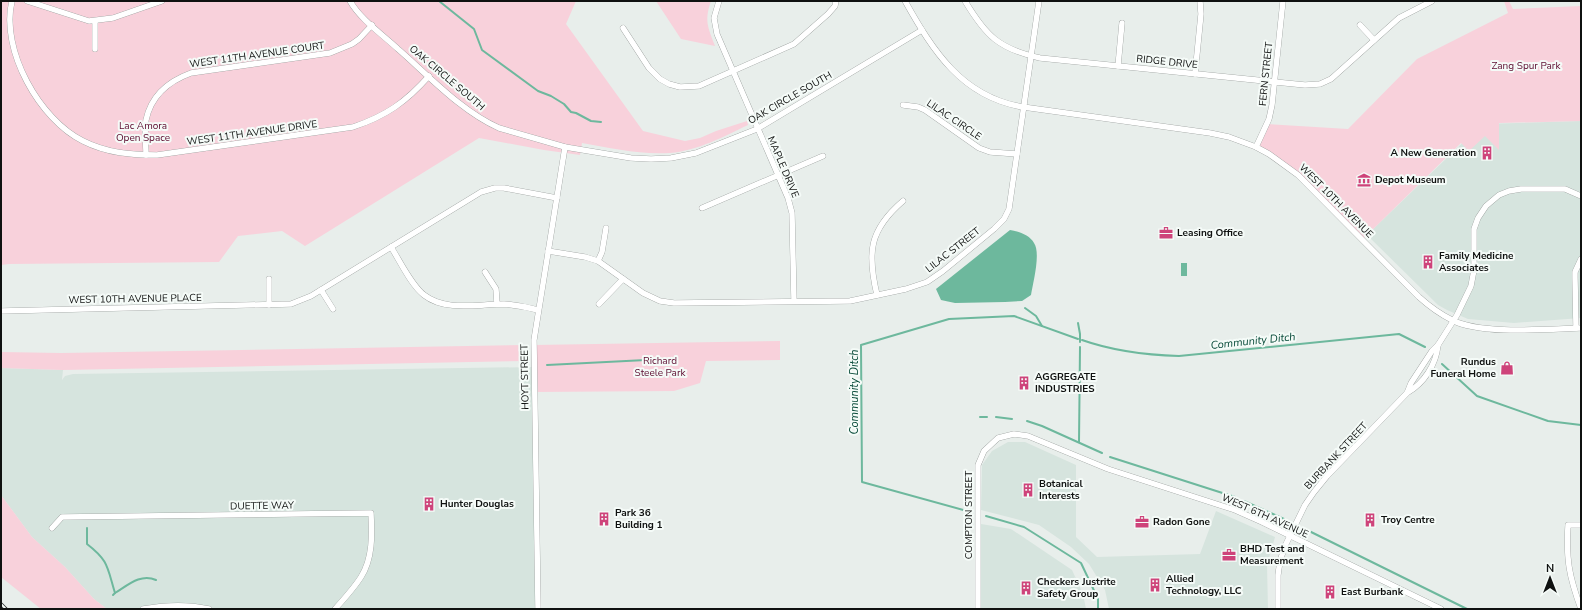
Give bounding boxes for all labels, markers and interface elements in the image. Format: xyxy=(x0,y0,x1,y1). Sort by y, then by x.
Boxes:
street label: WEST 11TH AVENUE COURT xyxy=(189,39,325,71)
street label: FERN STREET xyxy=(1256,41,1276,107)
street label: OAK CIRCLE SOUTH xyxy=(406,42,488,114)
street label: RIDGE DRIVE xyxy=(1136,52,1199,72)
park label: Zang Spur Park xyxy=(1492,59,1561,73)
street label: OAK CIRCLE SOUTH xyxy=(745,68,835,128)
street label: LILAC CIRCLE xyxy=(924,96,984,144)
street label: WEST 11TH AVENUE DRIVE xyxy=(186,117,318,149)
park label: Lac Amora Open Space xyxy=(116,119,170,145)
street label: MAPLE DRIVE xyxy=(764,134,802,200)
building icon: A New Generation xyxy=(1479,145,1495,161)
place label: A New Generation xyxy=(1390,146,1476,160)
street label: WEST 10TH AVENUE xyxy=(1296,161,1376,241)
museum icon: Depot Museum xyxy=(1356,172,1372,188)
place label: Depot Museum xyxy=(1375,173,1446,187)
street label: LILAC STREET xyxy=(923,224,983,276)
office icon: Leasing Office xyxy=(1158,225,1174,241)
place label: Leasing Office xyxy=(1177,226,1243,240)
place label: Family Medicine Associates xyxy=(1439,249,1514,275)
building icon: Family Medicine Associates xyxy=(1420,254,1436,270)
street label: WEST 10TH AVENUE PLACE xyxy=(68,291,202,307)
water label: Community Ditch xyxy=(1210,329,1296,353)
street label: HOYT STREET xyxy=(517,344,533,410)
water label: Community Ditch xyxy=(847,349,862,435)
park label: Richard Steele Park xyxy=(635,354,686,380)
place label: Rundus Funeral Home xyxy=(1431,355,1497,381)
shop icon: Rundus Funeral Home xyxy=(1499,360,1515,376)
place label: AGGREGATE INDUSTRIES xyxy=(1035,370,1096,396)
building icon: AGGREGATE INDUSTRIES xyxy=(1016,375,1032,391)
street label: BURBANK STREET xyxy=(1301,419,1371,493)
street label: COMPTON STREET xyxy=(962,471,976,559)
place label: Botanical Interests xyxy=(1039,477,1083,503)
building icon: Botanical Interests xyxy=(1020,482,1036,498)
street label: WEST 6TH AVENUE xyxy=(1219,491,1311,541)
building icon: Hunter Douglas xyxy=(421,496,437,512)
place label: Hunter Douglas xyxy=(440,497,514,511)
street label: DUETTE WAY xyxy=(230,498,295,514)
place label: Park 36 Building 1 xyxy=(615,506,663,532)
building icon: Park 36 Building 1 xyxy=(596,511,612,527)
building icon: Troy Centre xyxy=(1362,512,1378,528)
place label: Troy Centre xyxy=(1381,513,1435,527)
office icon: Radon Gone xyxy=(1134,514,1150,530)
place label: Radon Gone xyxy=(1153,515,1211,529)
place label: BHD Test and Measurement xyxy=(1240,542,1304,568)
office icon: BHD Test and Measurement xyxy=(1221,547,1237,563)
north arrow xyxy=(1530,558,1570,598)
text: N xyxy=(1546,561,1554,576)
place label: Allied Technology, LLC xyxy=(1166,572,1242,598)
place label: Checkers Justrite Safety Group xyxy=(1037,575,1116,601)
building icon: Allied Technology, LLC xyxy=(1147,577,1163,593)
building icon: Checkers Justrite Safety Group xyxy=(1018,580,1034,596)
building icon: East Burbank xyxy=(1322,584,1338,600)
place label: East Burbank xyxy=(1341,585,1404,599)

